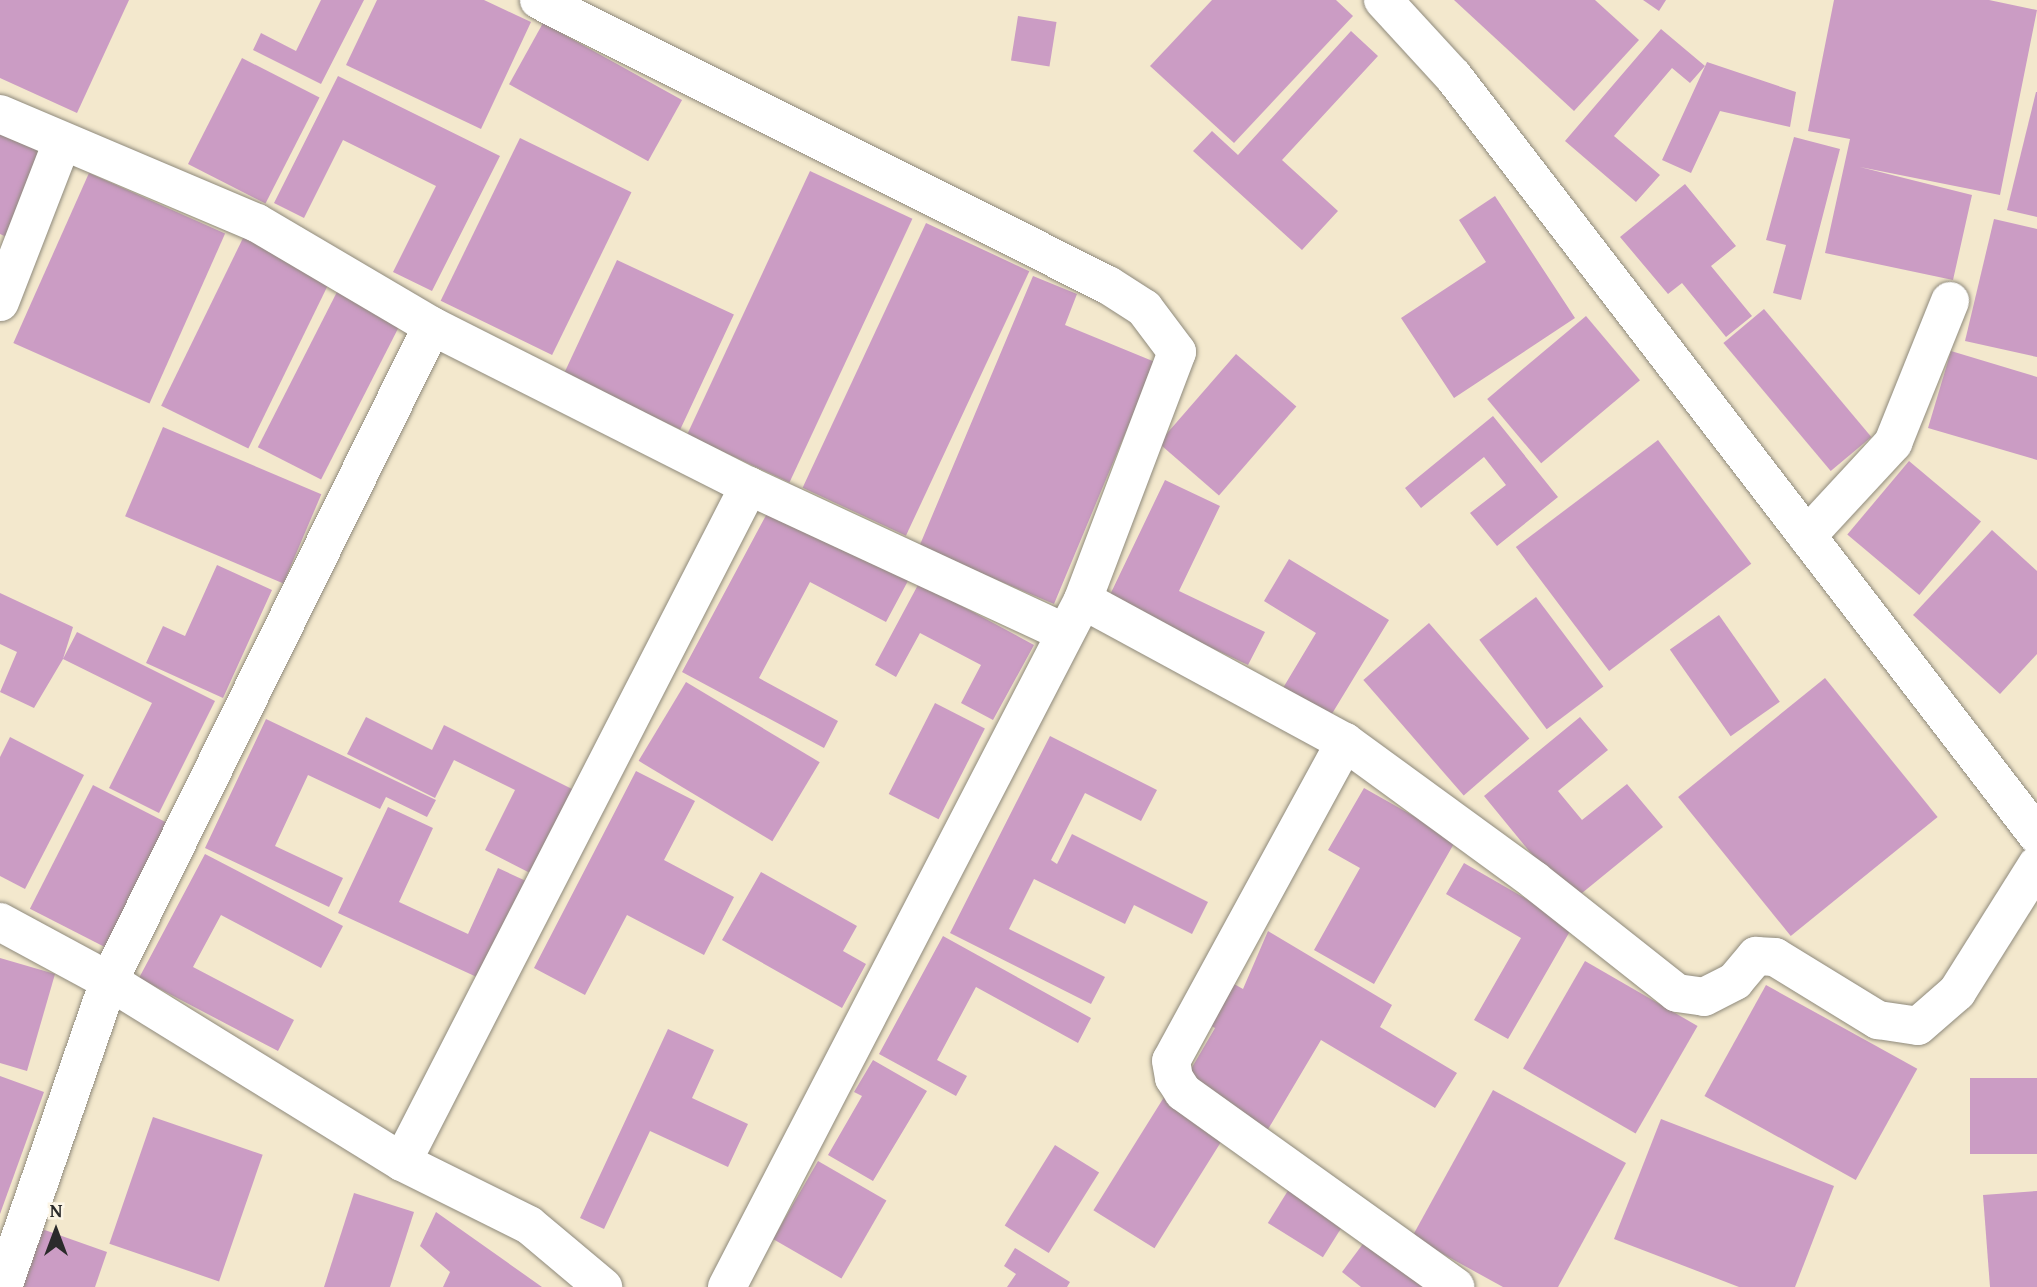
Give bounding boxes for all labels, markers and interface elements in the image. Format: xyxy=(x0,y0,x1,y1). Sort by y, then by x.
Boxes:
north arrow xyxy=(21,1196,91,1266)
text: N xyxy=(50,1196,62,1224)

